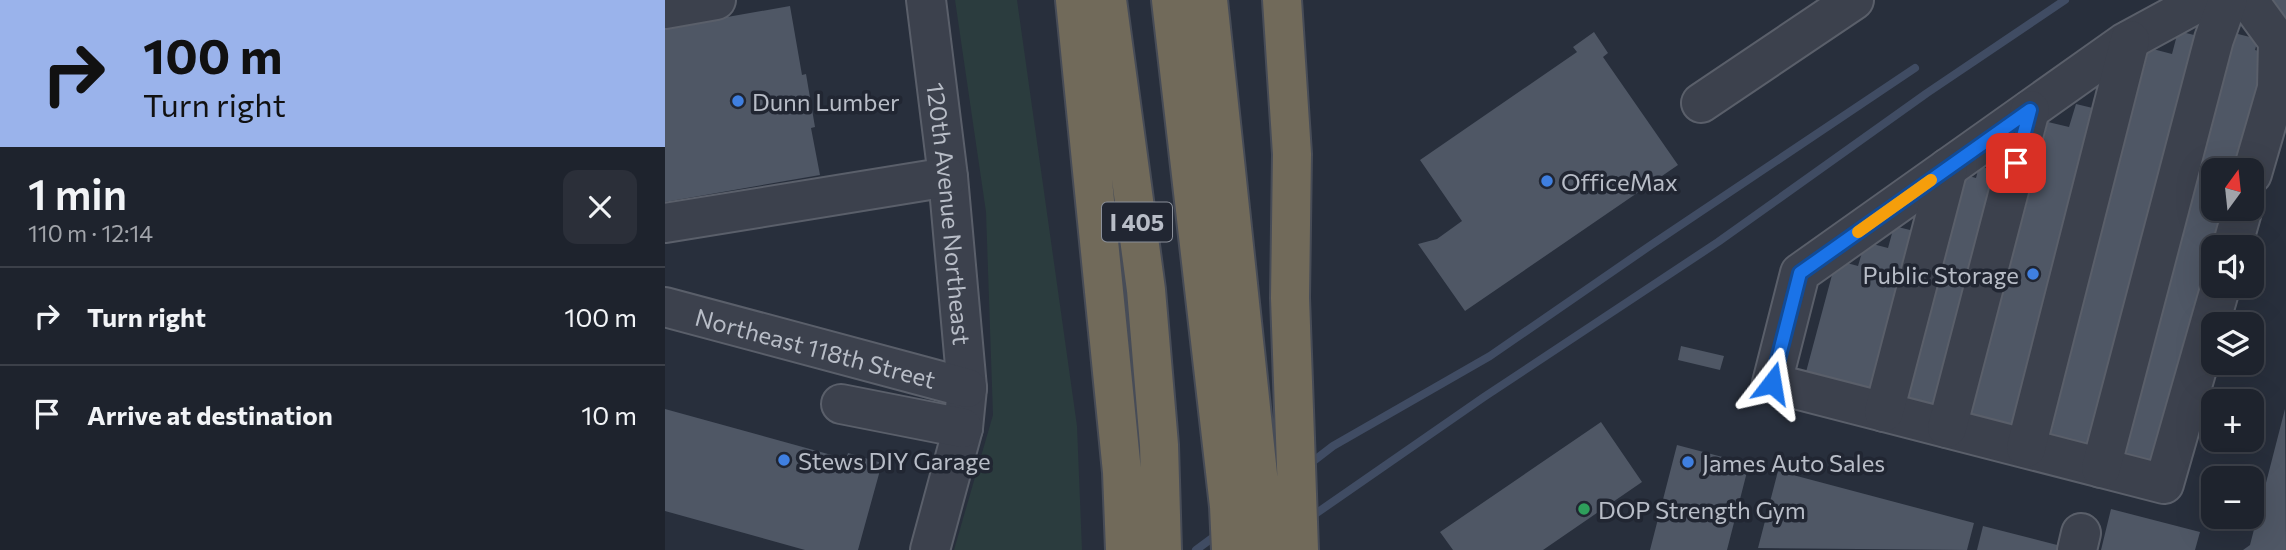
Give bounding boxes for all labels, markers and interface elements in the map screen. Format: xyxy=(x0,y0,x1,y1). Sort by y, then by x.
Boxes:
text: 100 m xyxy=(143,24,282,84)
icon: right xyxy=(28,28,119,119)
street label: 120th Avenue Northeast xyxy=(922,81,978,346)
text: Turn right xyxy=(143,84,286,124)
place label: Dunn Lumber xyxy=(752,87,900,116)
marker: Dunn Lumber xyxy=(730,93,746,109)
pin xyxy=(1986,133,2046,193)
icon: arrive xyxy=(1997,144,2035,182)
north arrow xyxy=(2201,158,2265,220)
map controls xyxy=(2201,158,2264,529)
text: 1 min xyxy=(28,167,127,219)
place label: OfficeMax xyxy=(1561,167,1678,196)
button: close xyxy=(563,170,637,244)
marker: OfficeMax xyxy=(1539,173,1555,189)
road number: I 405 xyxy=(1102,202,1172,242)
text: 110 m · 12:14 xyxy=(28,219,153,247)
button: sound xyxy=(2201,235,2264,298)
place label: Public Storage xyxy=(1862,260,2019,289)
marker: Public Storage xyxy=(2025,266,2041,282)
icon: right xyxy=(28,297,66,335)
text: Turn right xyxy=(87,301,206,332)
text: 100 m xyxy=(564,301,637,332)
street label: Northeast 118th Street xyxy=(692,301,939,394)
button: layers xyxy=(2201,312,2264,375)
position arrow xyxy=(1735,346,1809,420)
button: + xyxy=(2201,389,2264,452)
icon: arrive xyxy=(28,395,66,433)
text: Arrive at destination xyxy=(87,399,333,430)
text: 10 m xyxy=(581,399,637,430)
place label: Stews DIY Garage xyxy=(798,446,991,475)
place label: James Auto Sales xyxy=(1702,448,1885,477)
marker: Stews DIY Garage xyxy=(776,452,792,468)
marker: James Auto Sales xyxy=(1680,454,1696,470)
button: − xyxy=(2201,466,2264,529)
place label: DOP Strength Gym xyxy=(1598,495,1806,524)
marker: DOP Strength Gym xyxy=(1576,501,1592,517)

